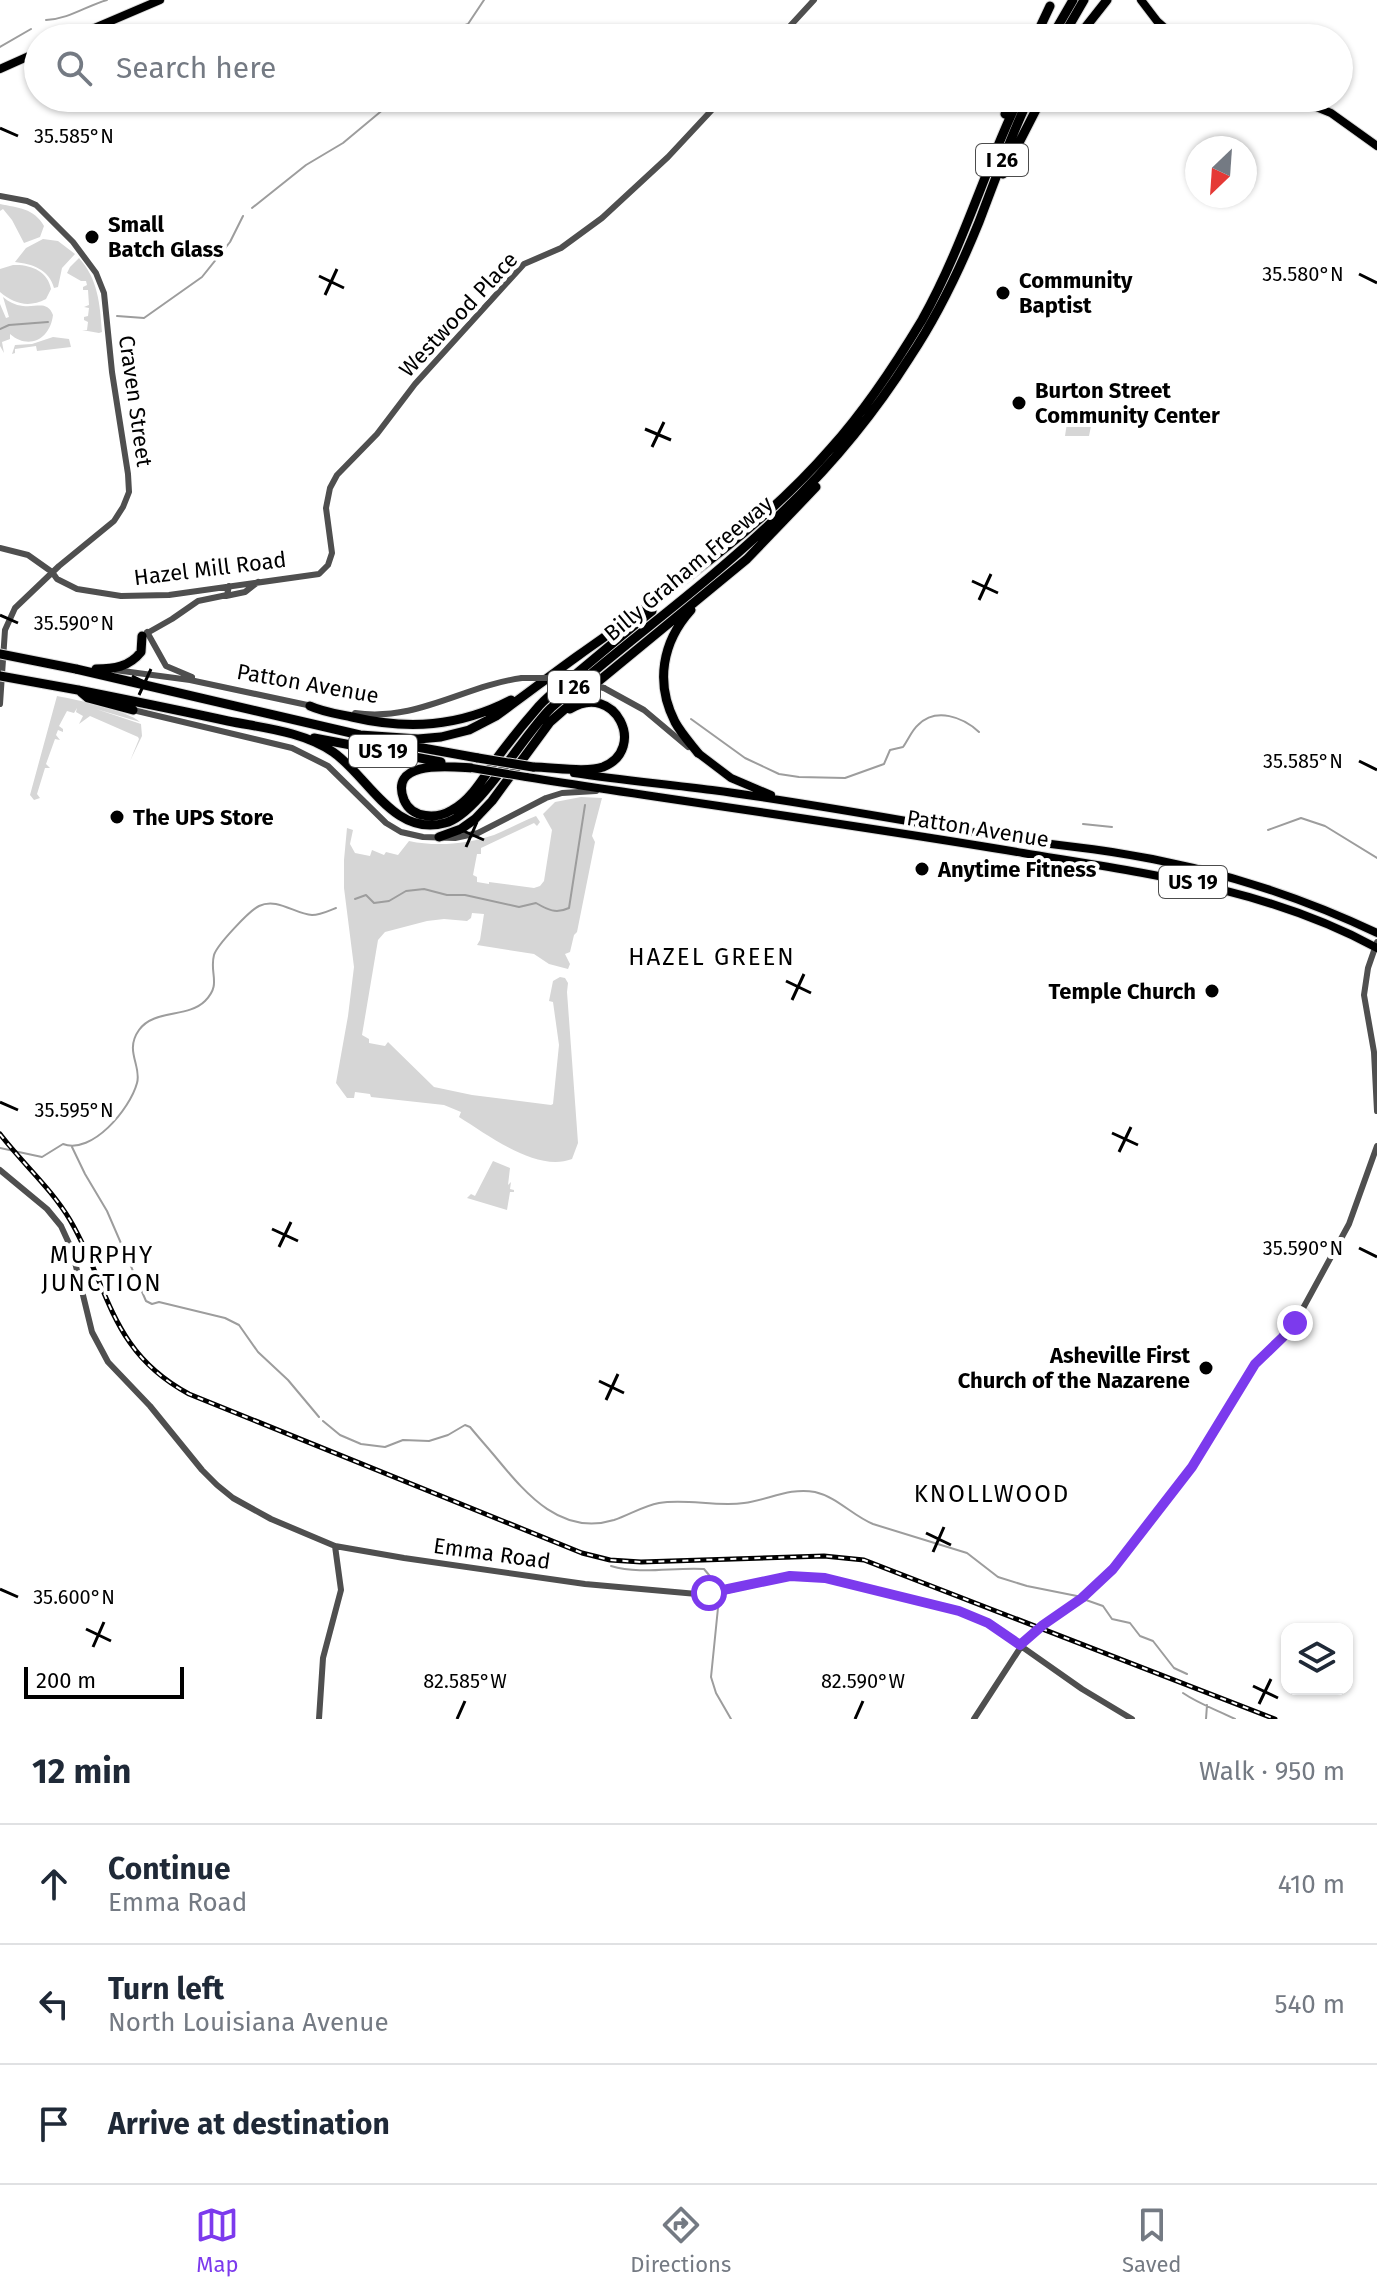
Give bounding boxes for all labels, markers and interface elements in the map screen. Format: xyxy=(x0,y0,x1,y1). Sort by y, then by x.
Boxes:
search box xyxy=(24,24,1353,112)
icon: search xyxy=(52,46,96,90)
text: Search here xyxy=(116,50,276,86)
text: 35.585°N xyxy=(34,124,114,148)
north arrow xyxy=(1185,136,1257,208)
road number: I 26 xyxy=(976,144,1028,176)
place label: Small Batch Glass xyxy=(108,211,224,263)
marker: Small Batch Glass xyxy=(83,228,101,246)
street label: Westwood Place xyxy=(393,246,523,383)
text: 35.580°N xyxy=(1262,262,1344,286)
place label: Community Baptist xyxy=(1019,267,1133,319)
marker: Community Baptist xyxy=(994,284,1012,302)
street label: Craven Street xyxy=(113,334,158,469)
place label: Burton Street Community Center xyxy=(1035,377,1220,429)
marker: Burton Street Community Center xyxy=(1010,394,1028,412)
street label: Billy Graham Freeway xyxy=(599,490,778,647)
street label: Hazel Mill Road xyxy=(132,546,288,591)
text: 35.590°N xyxy=(34,611,114,635)
street label: Patton Avenue xyxy=(235,658,381,709)
road number: I 26 xyxy=(548,671,600,703)
road number: US 19 xyxy=(349,735,417,767)
text: 35.585°N xyxy=(1263,749,1343,773)
place label: The UPS Store xyxy=(133,804,274,831)
street label: Patton Avenue xyxy=(905,804,1051,853)
marker: The UPS Store xyxy=(108,808,126,826)
place label: Anytime Fitness xyxy=(937,856,1097,883)
marker: Anytime Fitness xyxy=(913,860,931,878)
road number: US 19 xyxy=(1159,866,1227,898)
district label: HAZEL GREEN xyxy=(628,943,796,971)
place label: Temple Church xyxy=(1049,978,1196,1005)
marker: Temple Church xyxy=(1203,982,1221,1000)
text: 35.595°N xyxy=(34,1098,114,1122)
text: 35.590°N xyxy=(1263,1236,1343,1260)
district label: MURPHY JUNCTION xyxy=(41,1241,163,1297)
route end xyxy=(1277,1305,1313,1341)
place label: Asheville First Church of the Nazarene xyxy=(958,1342,1191,1394)
marker: Asheville First Church of the Nazarene xyxy=(1197,1359,1215,1377)
district label: KNOLLWOOD xyxy=(914,1480,1070,1508)
street label: Emma Road xyxy=(432,1532,552,1575)
route start xyxy=(691,1575,727,1611)
text: 35.600°N xyxy=(33,1585,115,1609)
map controls xyxy=(1281,1623,1353,1695)
button: layers xyxy=(1281,1623,1353,1695)
scale bar xyxy=(24,1663,184,1699)
text: 200 m xyxy=(36,1667,96,1694)
text: 82.585°W xyxy=(423,1669,507,1693)
text: 82.590°W xyxy=(821,1669,906,1693)
text: 12 min xyxy=(32,1751,131,1792)
text: Walk · 950 m xyxy=(1199,1756,1345,1787)
text: Continue xyxy=(108,1851,231,1887)
icon: ahead xyxy=(32,1862,76,1906)
text: 410 m xyxy=(1278,1869,1345,1900)
text: Emma Road xyxy=(108,1887,247,1918)
text: Turn left xyxy=(108,1971,224,2007)
icon: left xyxy=(32,1982,76,2026)
text: 540 m xyxy=(1274,1989,1345,2020)
text: North Louisiana Avenue xyxy=(108,2007,389,2038)
icon: arrive xyxy=(32,2102,76,2146)
text: Arrive at destination xyxy=(108,2106,390,2142)
tab: Map xyxy=(195,2203,239,2278)
tab: Directions xyxy=(630,2203,731,2278)
tab: Saved xyxy=(1122,2203,1182,2278)

